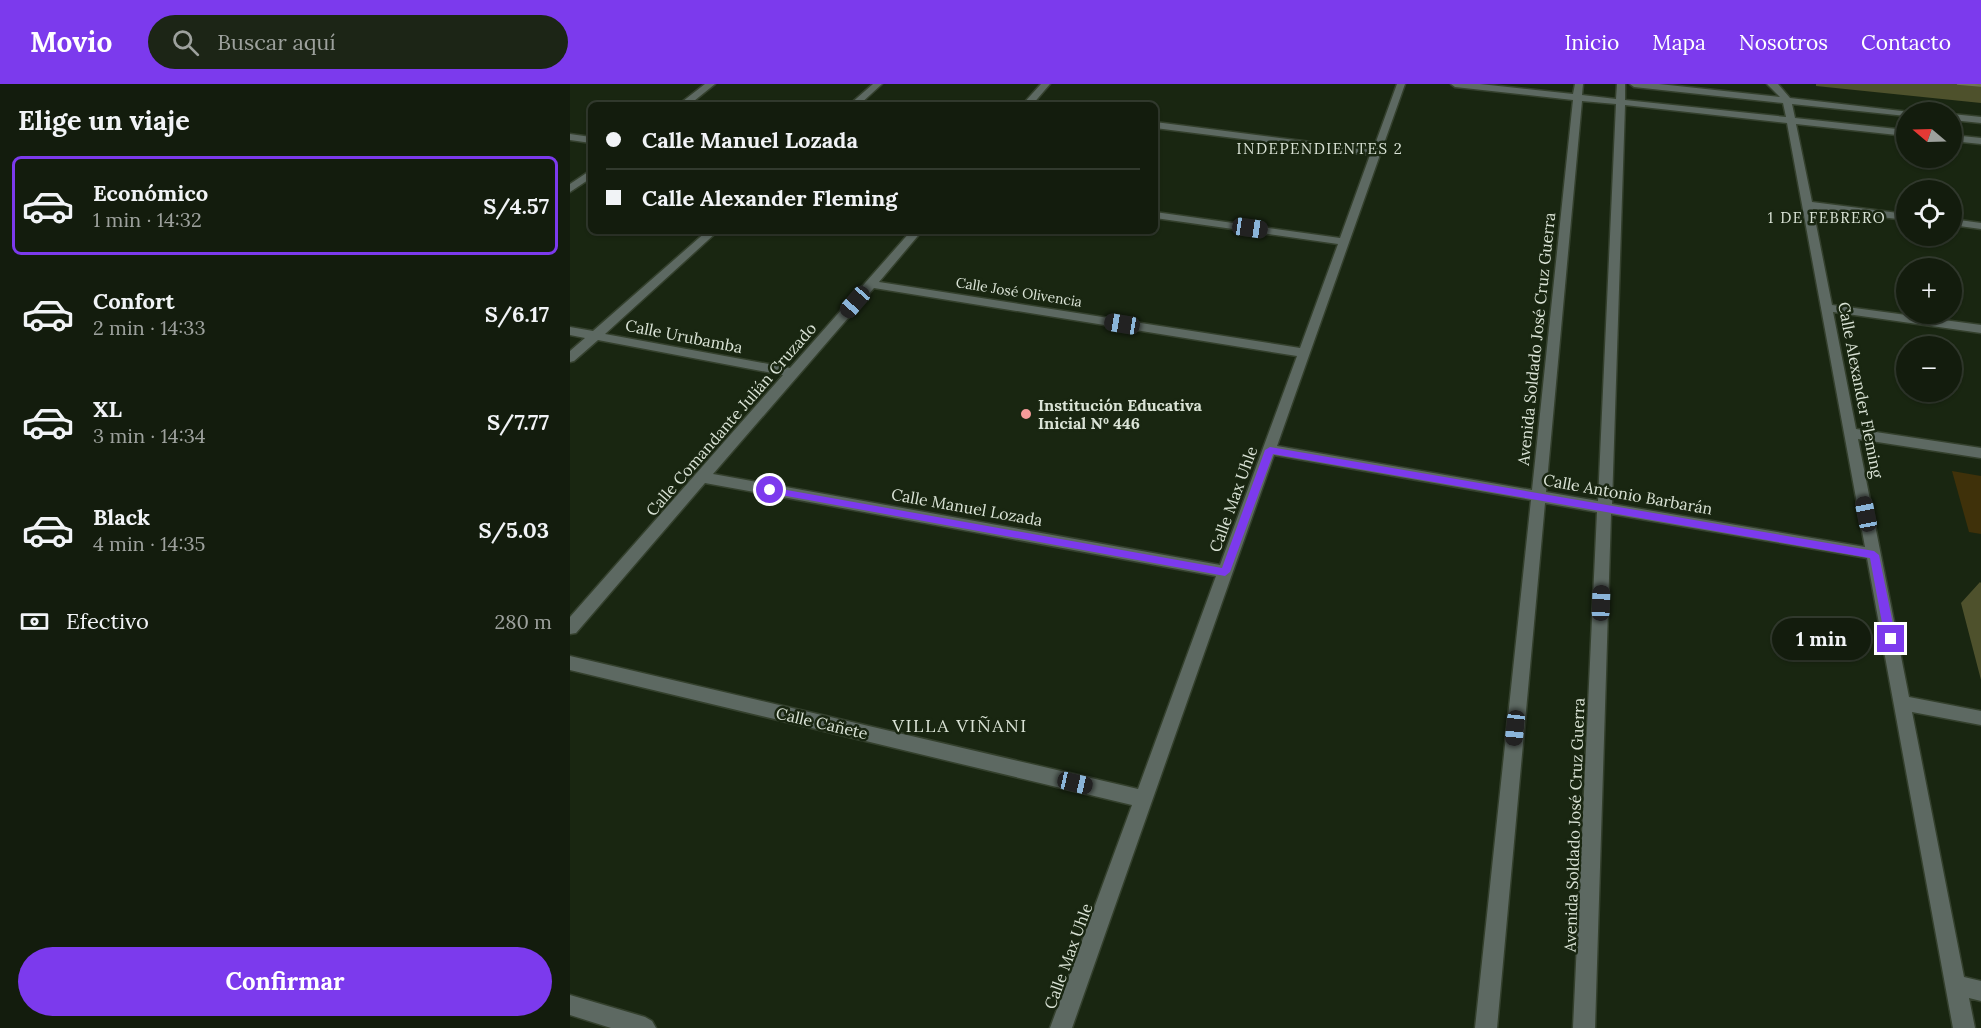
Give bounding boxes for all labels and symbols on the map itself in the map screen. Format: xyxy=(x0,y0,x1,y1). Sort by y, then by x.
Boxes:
north arrow xyxy=(1896,102,1962,168)
district label: INDEPENDIENTES 2 xyxy=(1237,139,1403,158)
district label: 1 DE FEBRERO xyxy=(1768,208,1886,227)
street label: Avenida Soldado José Cruz Guerra xyxy=(1513,211,1559,468)
car xyxy=(1231,217,1269,239)
street label: Calle José Olivencia xyxy=(955,273,1083,311)
car xyxy=(836,283,874,321)
street label: Calle Alexander Fleming xyxy=(1834,300,1888,481)
car xyxy=(1103,312,1141,336)
street label: Calle Urubamba xyxy=(624,315,744,357)
street label: Calle Comandante Julián Cruzado xyxy=(641,318,821,520)
place label: Institución Educativa Inicial Nº 446 xyxy=(1038,395,1202,433)
marker: Institución Educativa Inicial Nº 446 xyxy=(1019,407,1033,421)
street label: Calle Max Uhle xyxy=(1205,443,1262,555)
street label: Calle Antonio Barbarán xyxy=(1542,469,1714,519)
route start xyxy=(756,476,783,503)
street label: Calle Manuel Lozada xyxy=(890,484,1044,530)
car xyxy=(1854,495,1878,533)
car xyxy=(1591,585,1611,621)
callout: 1 min xyxy=(1771,618,1870,660)
route end xyxy=(1877,625,1904,652)
street label: Avenida Soldado José Cruz Guerra xyxy=(1560,698,1588,953)
street label: Calle Cañete xyxy=(774,703,870,743)
car xyxy=(1504,709,1526,747)
district label: VILLA VIÑANI xyxy=(891,714,1028,737)
car xyxy=(1055,770,1095,796)
street label: Calle Max Uhle xyxy=(1040,900,1097,1012)

